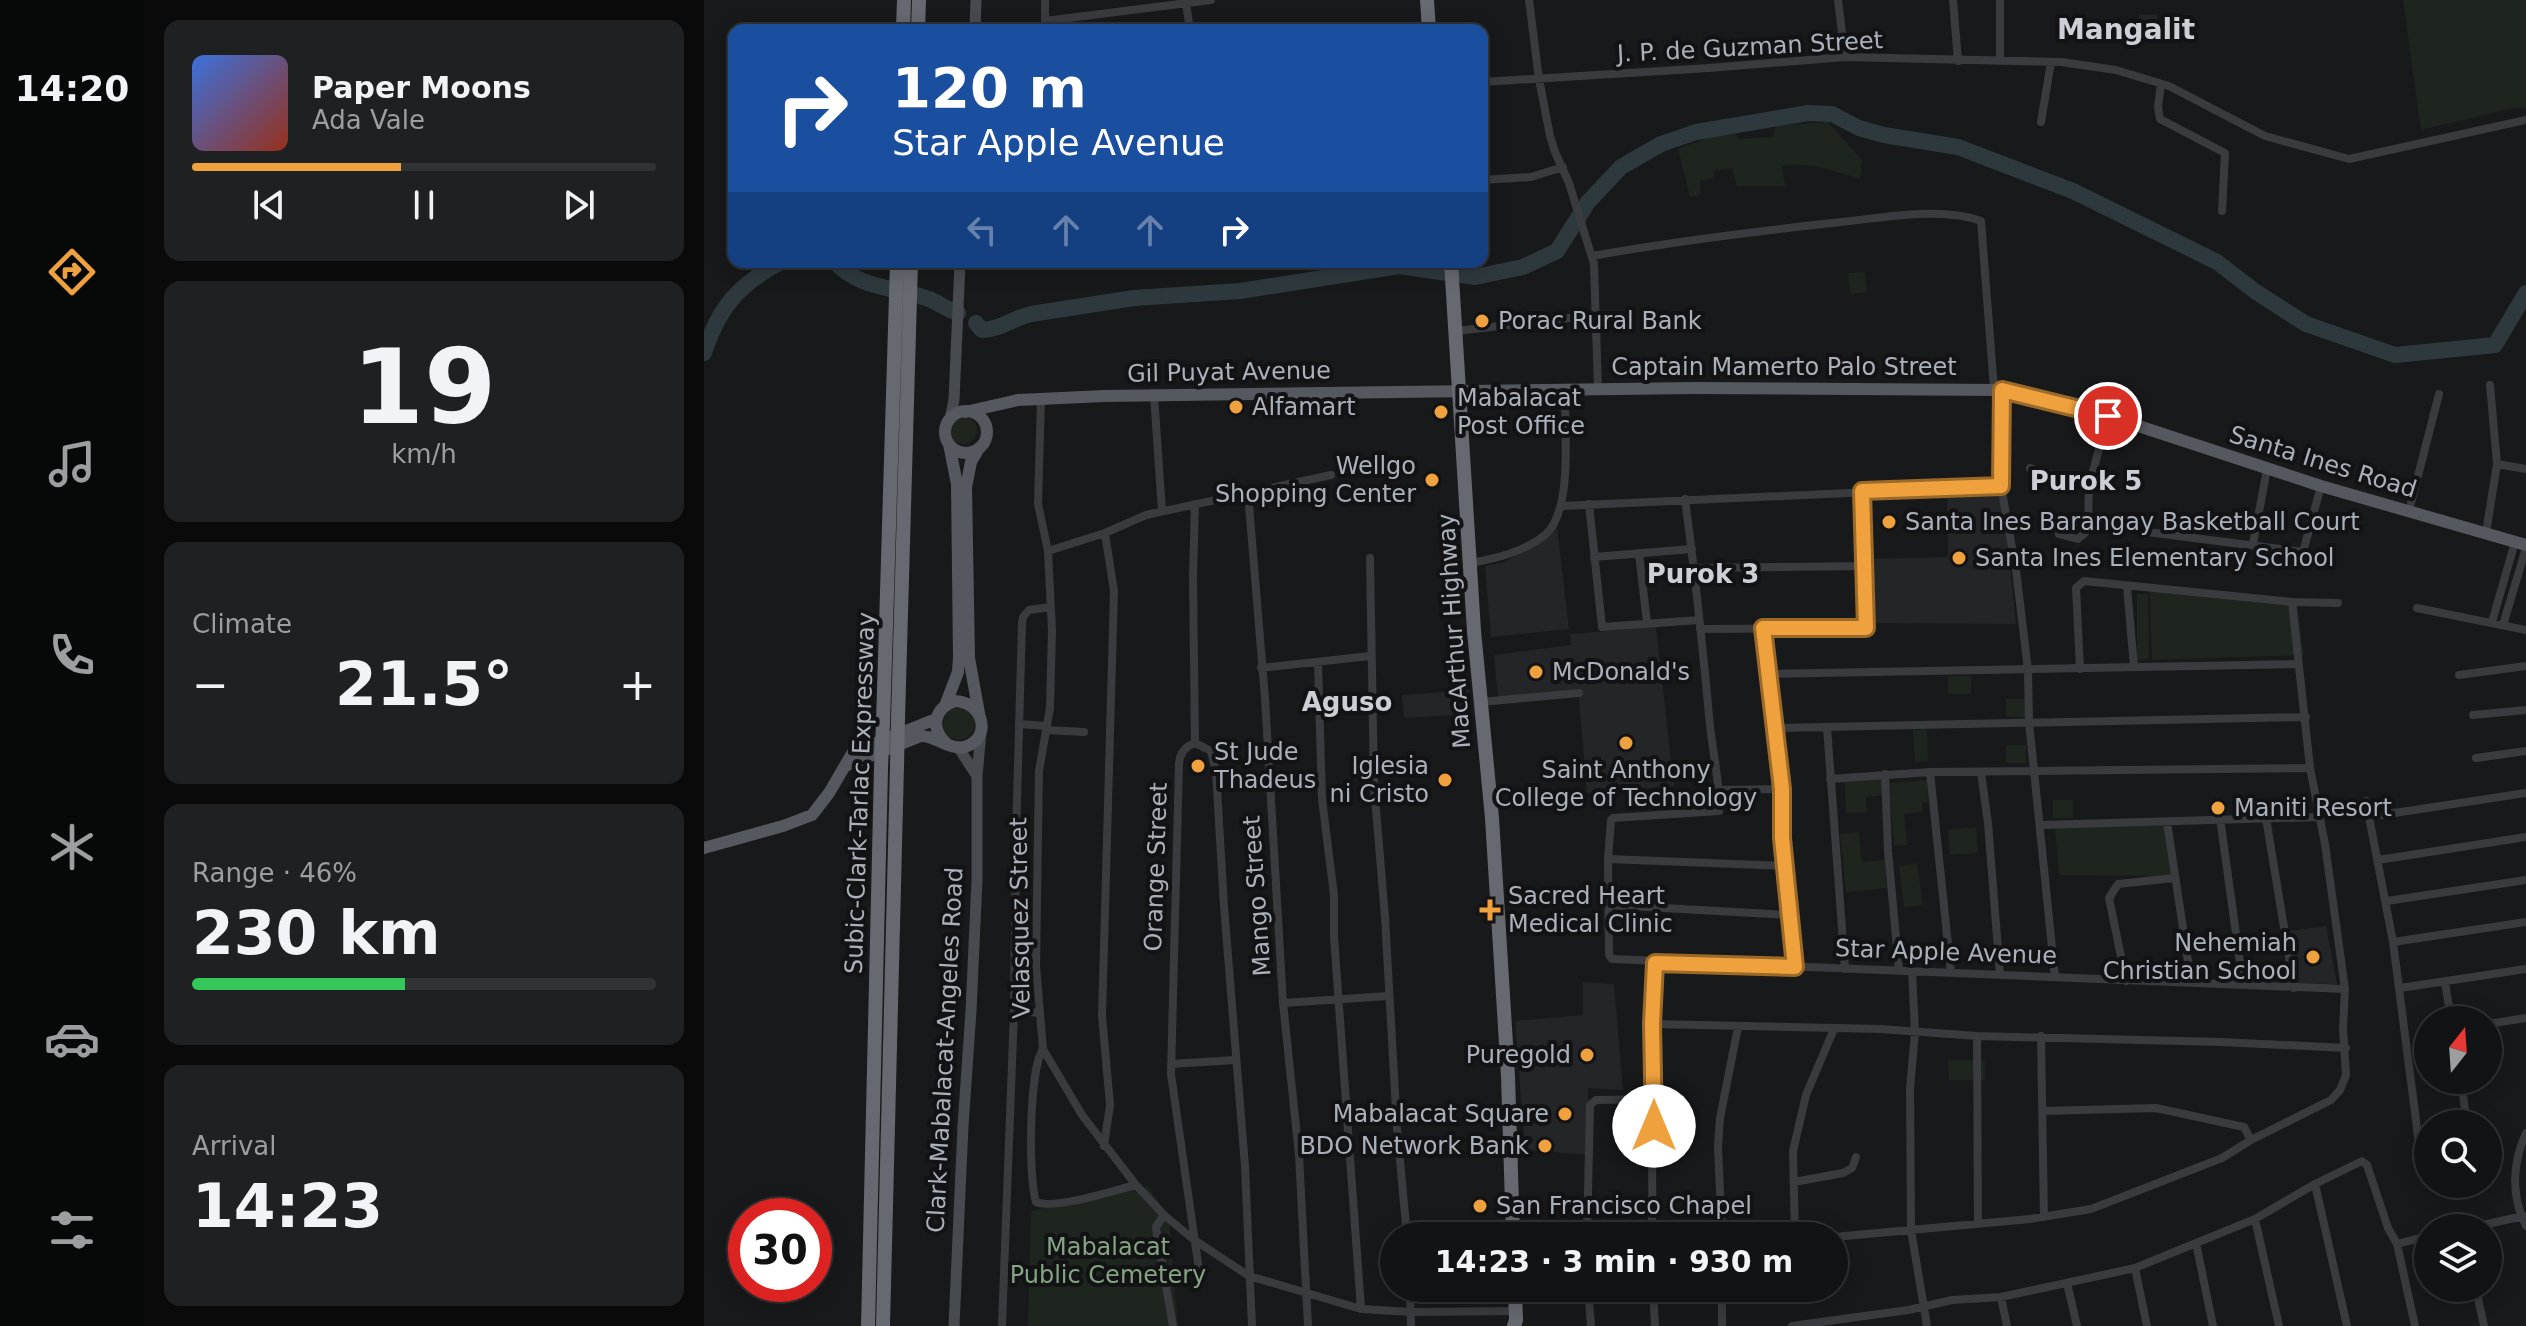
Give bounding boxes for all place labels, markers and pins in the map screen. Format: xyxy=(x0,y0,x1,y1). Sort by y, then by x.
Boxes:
place label: Porac Rural Bank xyxy=(1498,307,1702,335)
marker: Porac Rural Bank xyxy=(1473,312,1491,330)
pin xyxy=(2074,382,2142,450)
place label: Mabalacat Post Office xyxy=(1457,384,1585,440)
place label: Alfamart xyxy=(1252,393,1356,421)
marker: Alfamart xyxy=(1227,398,1245,416)
marker: Mabalacat Post Office xyxy=(1432,403,1450,421)
place label: Wellgo Shopping Center xyxy=(1215,452,1416,508)
marker: Wellgo Shopping Center xyxy=(1423,471,1441,489)
place label: Santa Ines Barangay Basketball Court xyxy=(1905,508,2360,536)
marker: Santa Ines Barangay Basketball Court xyxy=(1880,513,1898,531)
place label: Santa Ines Elementary School xyxy=(1975,544,2335,572)
marker: Santa Ines Elementary School xyxy=(1950,549,1968,567)
place label: McDonald's xyxy=(1552,658,1690,686)
marker: McDonald's xyxy=(1527,663,1545,681)
marker: Saint Anthony College of Technology xyxy=(1617,734,1635,752)
place label: St Jude Thadeus xyxy=(1213,738,1316,794)
place label: Iglesia ni Cristo xyxy=(1330,752,1429,808)
place label: Saint Anthony College of Technology xyxy=(1495,756,1757,812)
marker: St Jude Thadeus xyxy=(1189,757,1207,775)
marker: Iglesia ni Cristo xyxy=(1436,771,1454,789)
place label: Maniti Resort xyxy=(2234,794,2392,822)
marker: Maniti Resort xyxy=(2209,799,2227,817)
place label: Sacred Heart Medical Clinic xyxy=(1508,882,1673,938)
marker: Sacred Heart Medical Clinic xyxy=(1479,899,1501,921)
place label: Nehemiah Christian School xyxy=(2103,929,2297,985)
marker: Nehemiah Christian School xyxy=(2304,948,2322,966)
place label: Puregold xyxy=(1466,1041,1571,1069)
marker: Puregold xyxy=(1578,1046,1596,1064)
place label: Mabalacat Square xyxy=(1333,1100,1549,1128)
marker: Mabalacat Square xyxy=(1556,1105,1574,1123)
place label: BDO Network Bank xyxy=(1299,1132,1529,1160)
marker: BDO Network Bank xyxy=(1536,1137,1554,1155)
place label: San Francisco Chapel xyxy=(1496,1192,1752,1220)
marker: San Francisco Chapel xyxy=(1471,1197,1489,1215)

